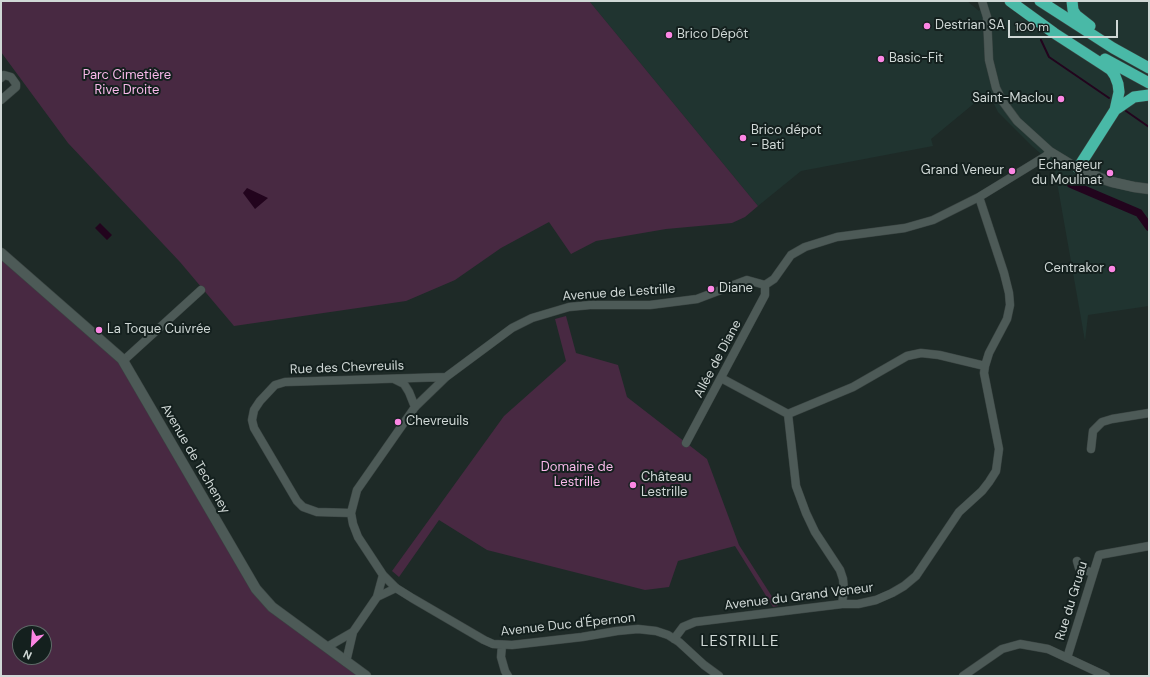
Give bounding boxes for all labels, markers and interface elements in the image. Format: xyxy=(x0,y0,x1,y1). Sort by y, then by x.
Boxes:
scale bar xyxy=(1010,12,1120,38)
place label: Destrian SA xyxy=(935,18,1005,34)
text: 100 m xyxy=(1015,19,1049,35)
marker: Destrian SA xyxy=(922,21,932,31)
place label: Brico Dépôt xyxy=(677,27,748,43)
marker: Brico Dépôt xyxy=(664,30,674,40)
place label: Basic-Fit xyxy=(889,51,943,67)
marker: Basic-Fit xyxy=(876,54,886,64)
park label: Parc Cimetière Rive Droite xyxy=(83,68,171,99)
place label: Saint-Maclou xyxy=(972,91,1053,107)
marker: Saint-Maclou xyxy=(1056,94,1066,104)
place label: Brico dépot - Bati xyxy=(751,123,822,154)
marker: Brico dépot - Bati xyxy=(738,133,748,143)
place label: Echangeur du Moulinat xyxy=(1031,158,1102,189)
place label: Grand Veneur xyxy=(921,163,1004,179)
marker: Grand Veneur xyxy=(1007,166,1017,176)
marker: Echangeur du Moulinat xyxy=(1105,168,1115,178)
place label: Centrakor xyxy=(1044,261,1104,277)
marker: Centrakor xyxy=(1107,264,1117,274)
street label: Avenue de Lestrille xyxy=(562,281,676,305)
place label: Diane xyxy=(719,281,753,297)
marker: Diane xyxy=(706,284,716,294)
street label: Allée de Diane xyxy=(691,318,745,400)
place label: La Toque Cuivrée xyxy=(107,322,211,338)
marker: La Toque Cuivrée xyxy=(94,325,104,335)
street label: Rue des Chevreuils xyxy=(290,358,404,378)
street label: Avenue de Techeney xyxy=(157,401,233,517)
place label: Chevreuils xyxy=(406,414,469,430)
marker: Chevreuils xyxy=(393,417,403,427)
park label: Domaine de Lestrille xyxy=(541,460,613,491)
place label: Château Lestrille xyxy=(641,470,692,501)
marker: Château Lestrille xyxy=(628,480,638,490)
street label: Rue du Gruau xyxy=(1053,560,1091,642)
street label: Avenue du Grand Veneur xyxy=(724,580,874,614)
street label: Avenue Duc d'Épernon xyxy=(500,610,636,640)
north arrow xyxy=(12,625,52,665)
district label: LESTRILLE xyxy=(701,633,779,651)
text: N xyxy=(21,647,34,663)

